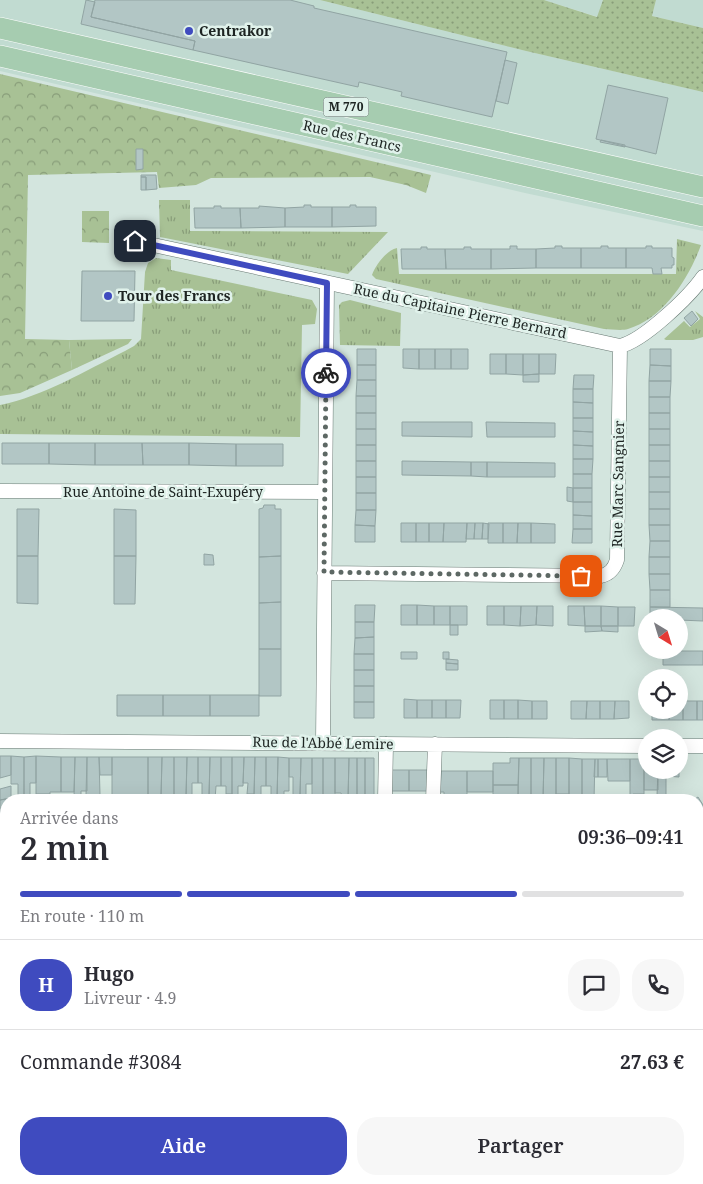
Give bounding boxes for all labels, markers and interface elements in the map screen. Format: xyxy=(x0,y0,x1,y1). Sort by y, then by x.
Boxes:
place label: Centrakor xyxy=(199,21,272,40)
marker: Centrakor xyxy=(183,25,195,37)
road number: M 770 xyxy=(324,98,368,116)
street label: Rue des Francs xyxy=(301,115,403,156)
pin xyxy=(114,220,156,262)
icon: home xyxy=(121,227,149,255)
street label: Rue du Capitaine Pierre Bernard xyxy=(352,279,569,342)
place label: Tour des Francs xyxy=(118,286,231,305)
marker: Tour des Francs xyxy=(102,290,114,302)
courier xyxy=(301,348,351,398)
icon: bike xyxy=(312,359,340,387)
street label: Rue Marc Sangnier xyxy=(607,420,628,548)
street label: Rue Antoine de Saint-Exupéry xyxy=(63,482,263,501)
pin xyxy=(560,555,602,597)
icon: bag xyxy=(567,562,595,590)
north arrow xyxy=(638,609,688,659)
map controls xyxy=(638,609,688,779)
button: locate xyxy=(638,669,688,719)
button: layers xyxy=(638,729,688,779)
street label: Rue de l'Abbé Lemire xyxy=(252,732,394,753)
text: Arrivée dans xyxy=(20,807,118,829)
text: 09:36–09:41 xyxy=(578,824,684,850)
text: 2 min xyxy=(20,826,109,869)
text: En route · 110 m xyxy=(20,905,144,927)
button: chat xyxy=(568,959,620,1011)
button: phone xyxy=(632,959,684,1011)
text: Hugo xyxy=(84,961,135,987)
text: H xyxy=(38,972,54,998)
text: Livreur · 4.9 xyxy=(84,987,176,1009)
text: Commande #3084 xyxy=(20,1049,181,1075)
text: 27.63 € xyxy=(620,1049,684,1075)
button: Aide xyxy=(20,1117,347,1175)
button: Partager xyxy=(357,1117,684,1175)

